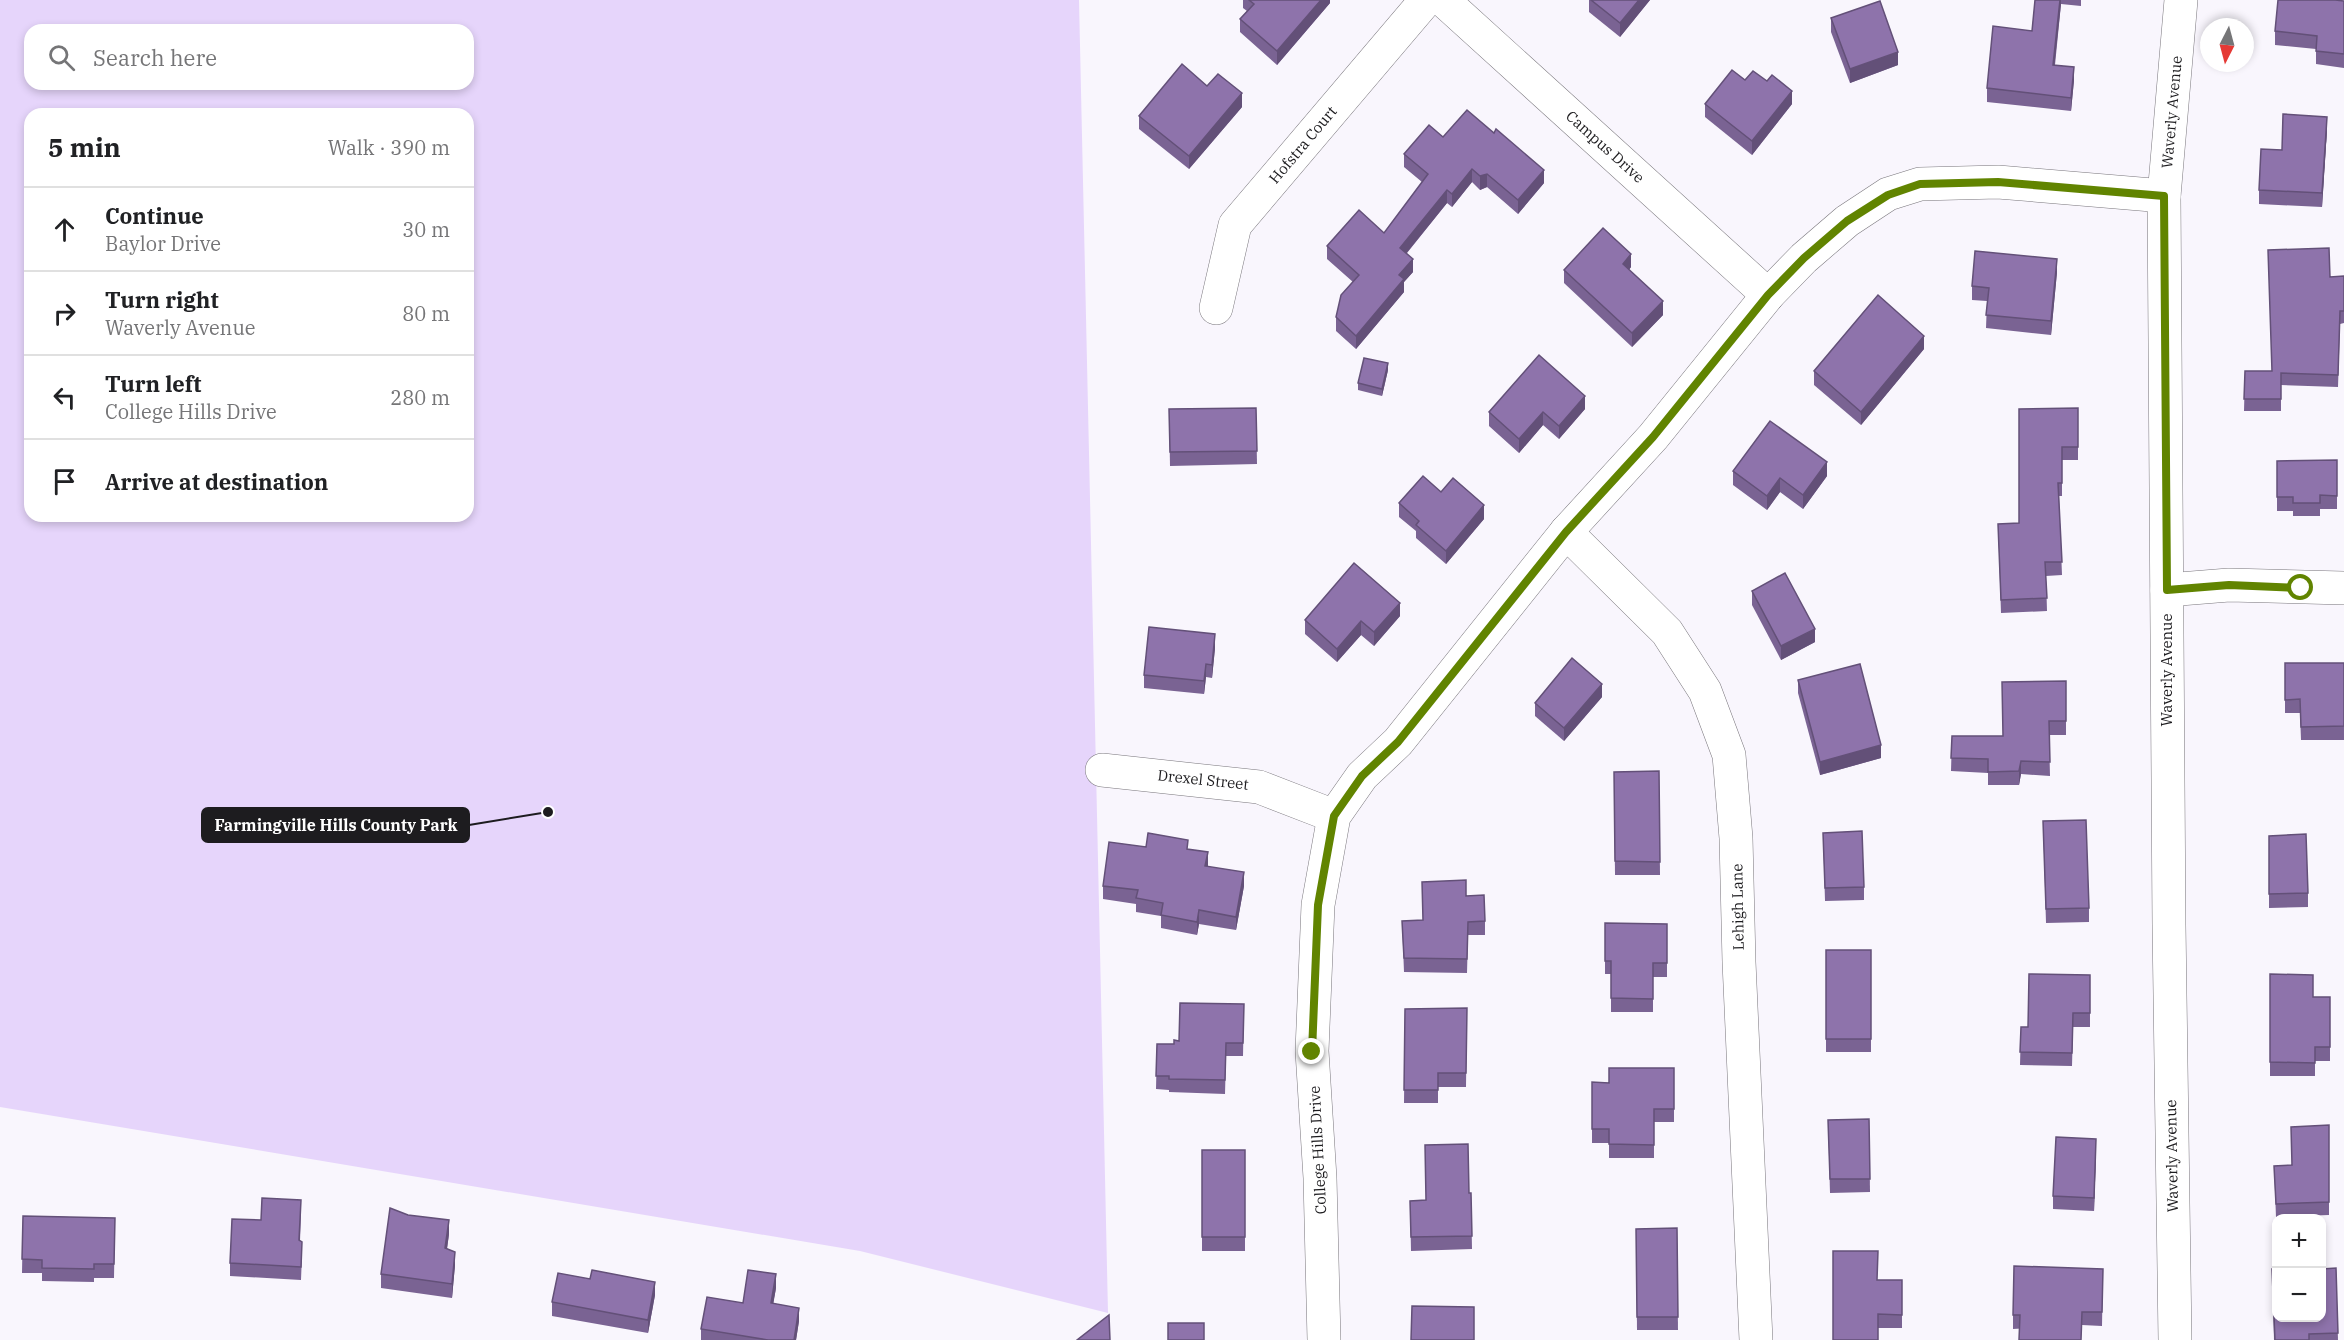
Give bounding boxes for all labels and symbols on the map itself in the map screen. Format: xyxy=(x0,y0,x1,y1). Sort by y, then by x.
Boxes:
north arrow xyxy=(2200,18,2254,72)
street label: Waverly Avenue xyxy=(2157,55,2186,169)
street label: Hofstra Court xyxy=(1265,102,1341,187)
street label: Campus Drive xyxy=(1562,106,1649,187)
route start xyxy=(2287,574,2313,600)
street label: Waverly Avenue xyxy=(2157,614,2176,726)
street label: Drexel Street xyxy=(1157,765,1250,794)
callout: Farmingville Hills County Park xyxy=(202,808,469,842)
text: Farmingville Hills County Park xyxy=(214,815,458,835)
street label: Lehigh Lane xyxy=(1727,863,1748,951)
route end xyxy=(1298,1038,1324,1064)
street label: College Hills Drive xyxy=(1305,1085,1330,1215)
street label: Waverly Avenue xyxy=(2161,1099,2182,1213)

